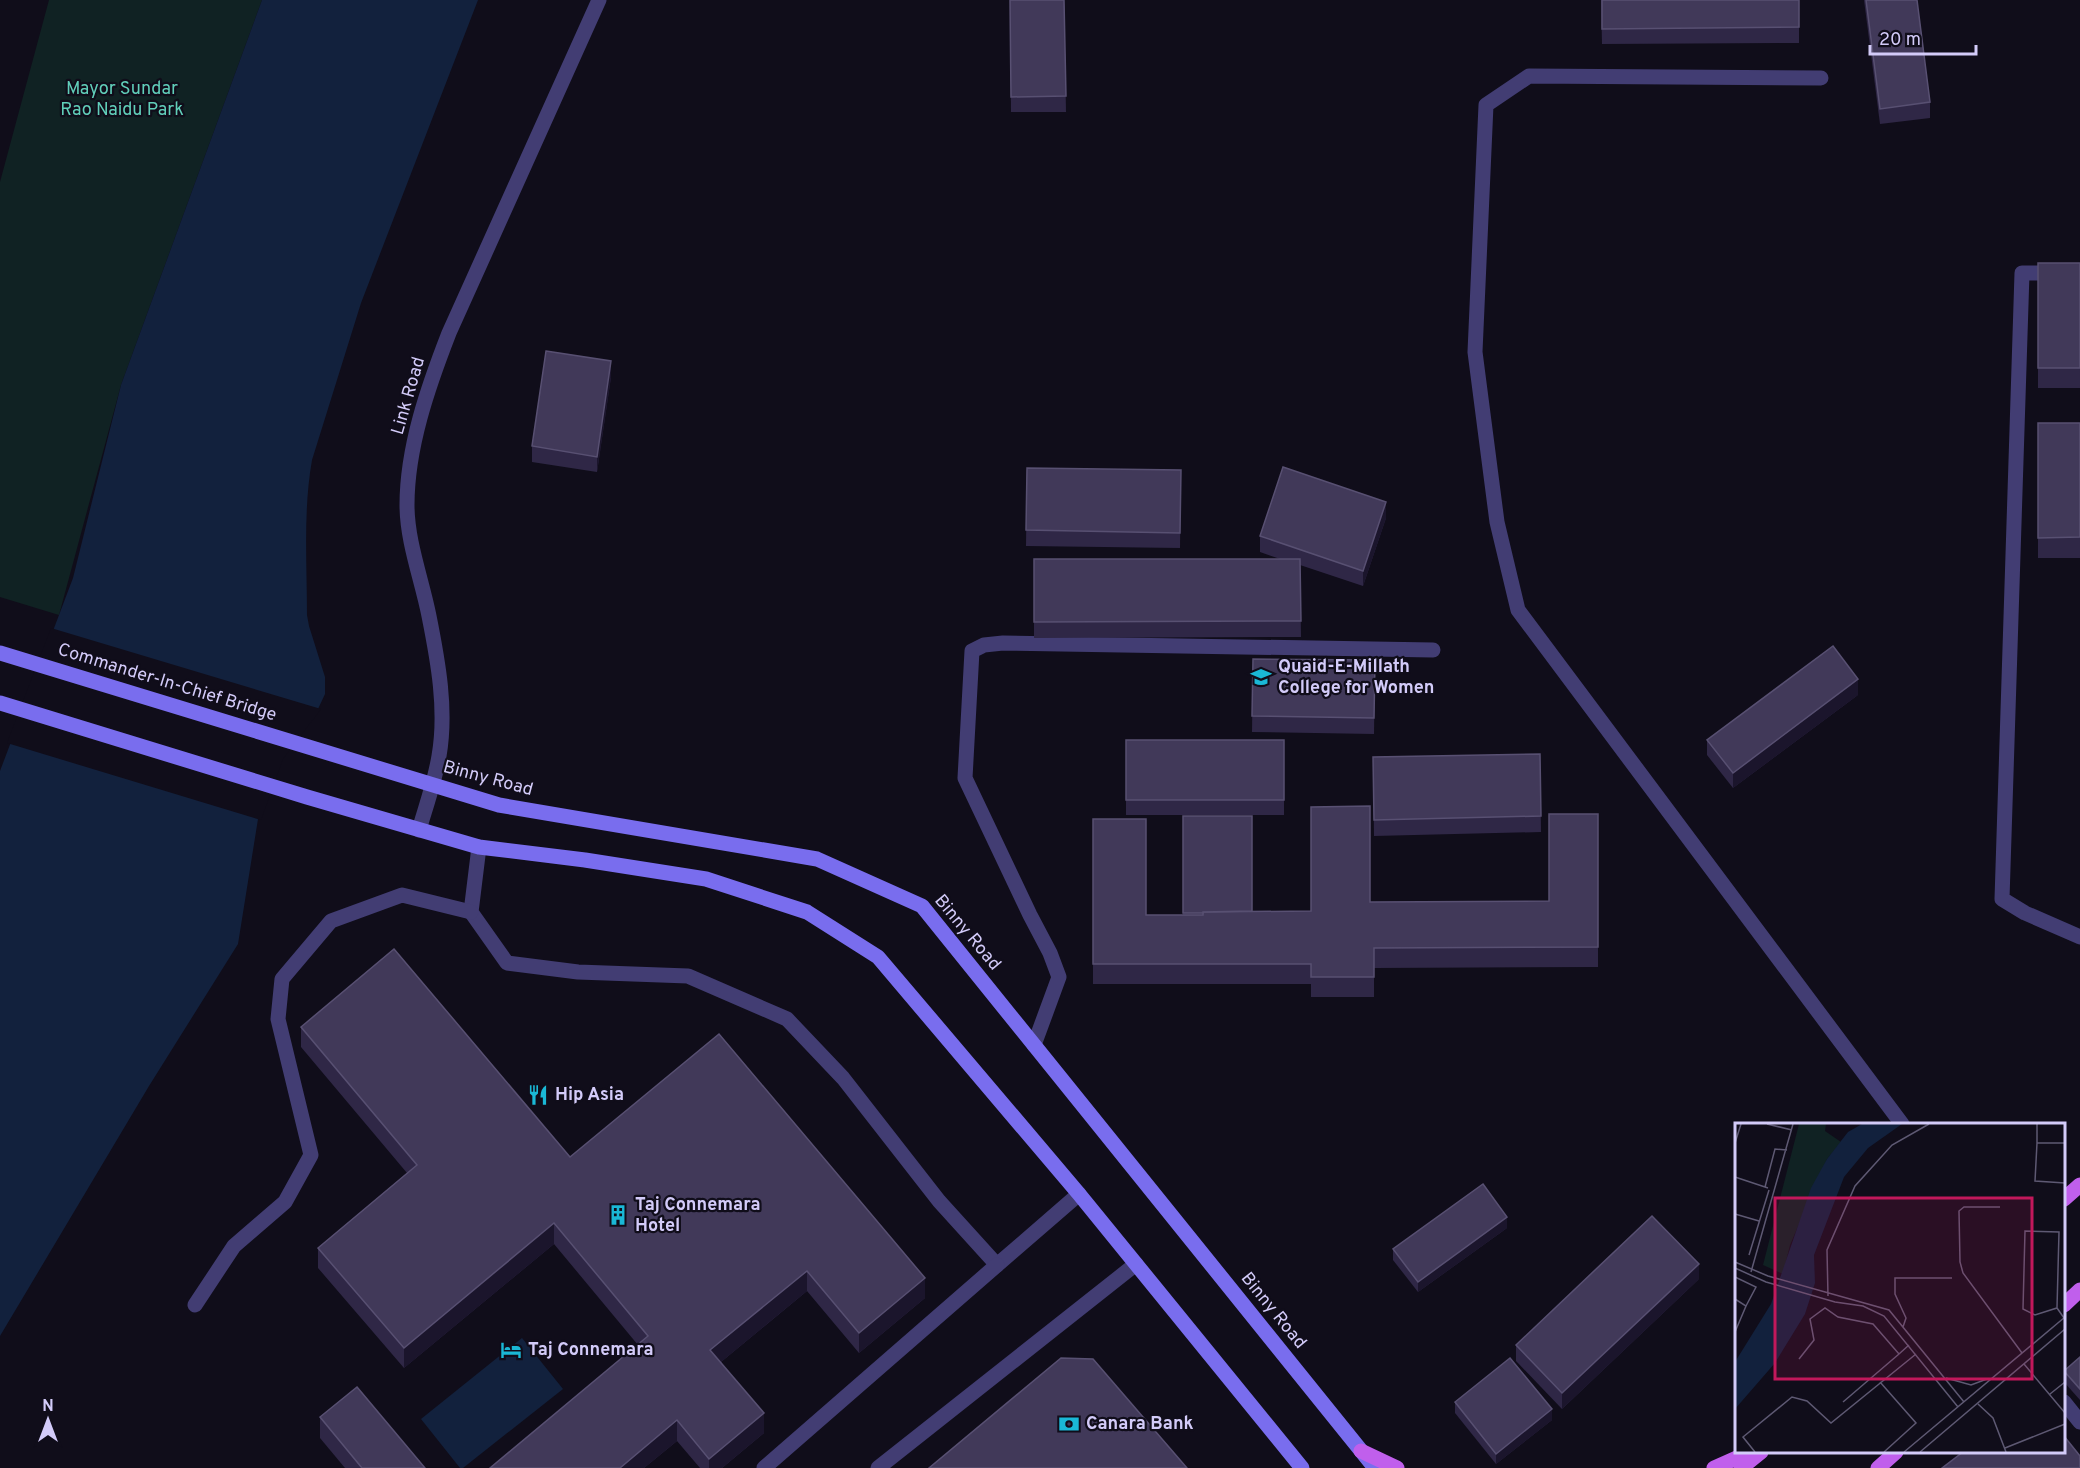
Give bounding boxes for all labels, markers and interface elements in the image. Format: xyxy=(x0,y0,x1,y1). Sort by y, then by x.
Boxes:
scale bar xyxy=(1870,18,1976,56)
text: 20 m xyxy=(1879,29,1921,52)
park label: Mayor Sundar Rao Naidu Park xyxy=(60,78,184,122)
street label: Link Road xyxy=(387,354,431,438)
street label: Commander-In-Chief Bridge xyxy=(55,639,279,727)
place label: Quaid-E-Millath College for Women xyxy=(1278,656,1434,700)
school or university icon: Quaid-E-Millath College for Women xyxy=(1249,665,1273,689)
street label: Binny Road xyxy=(440,756,536,802)
street label: Binny Road xyxy=(929,890,1005,976)
restaurant icon: Hip Asia xyxy=(526,1083,550,1107)
place label: Hip Asia xyxy=(555,1084,624,1107)
inset map xyxy=(1735,1123,2065,1453)
place label: Taj Connemara Hotel xyxy=(635,1194,761,1238)
building icon: Taj Connemara Hotel xyxy=(606,1203,630,1227)
street label: Binny Road xyxy=(1235,1268,1311,1354)
hotel icon: Taj Connemara xyxy=(499,1338,523,1362)
place label: Taj Connemara xyxy=(528,1339,654,1362)
north arrow xyxy=(18,1390,78,1450)
text: N xyxy=(42,1397,54,1417)
bank icon: Canara Bank xyxy=(1057,1412,1081,1436)
place label: Canara Bank xyxy=(1086,1413,1194,1436)

